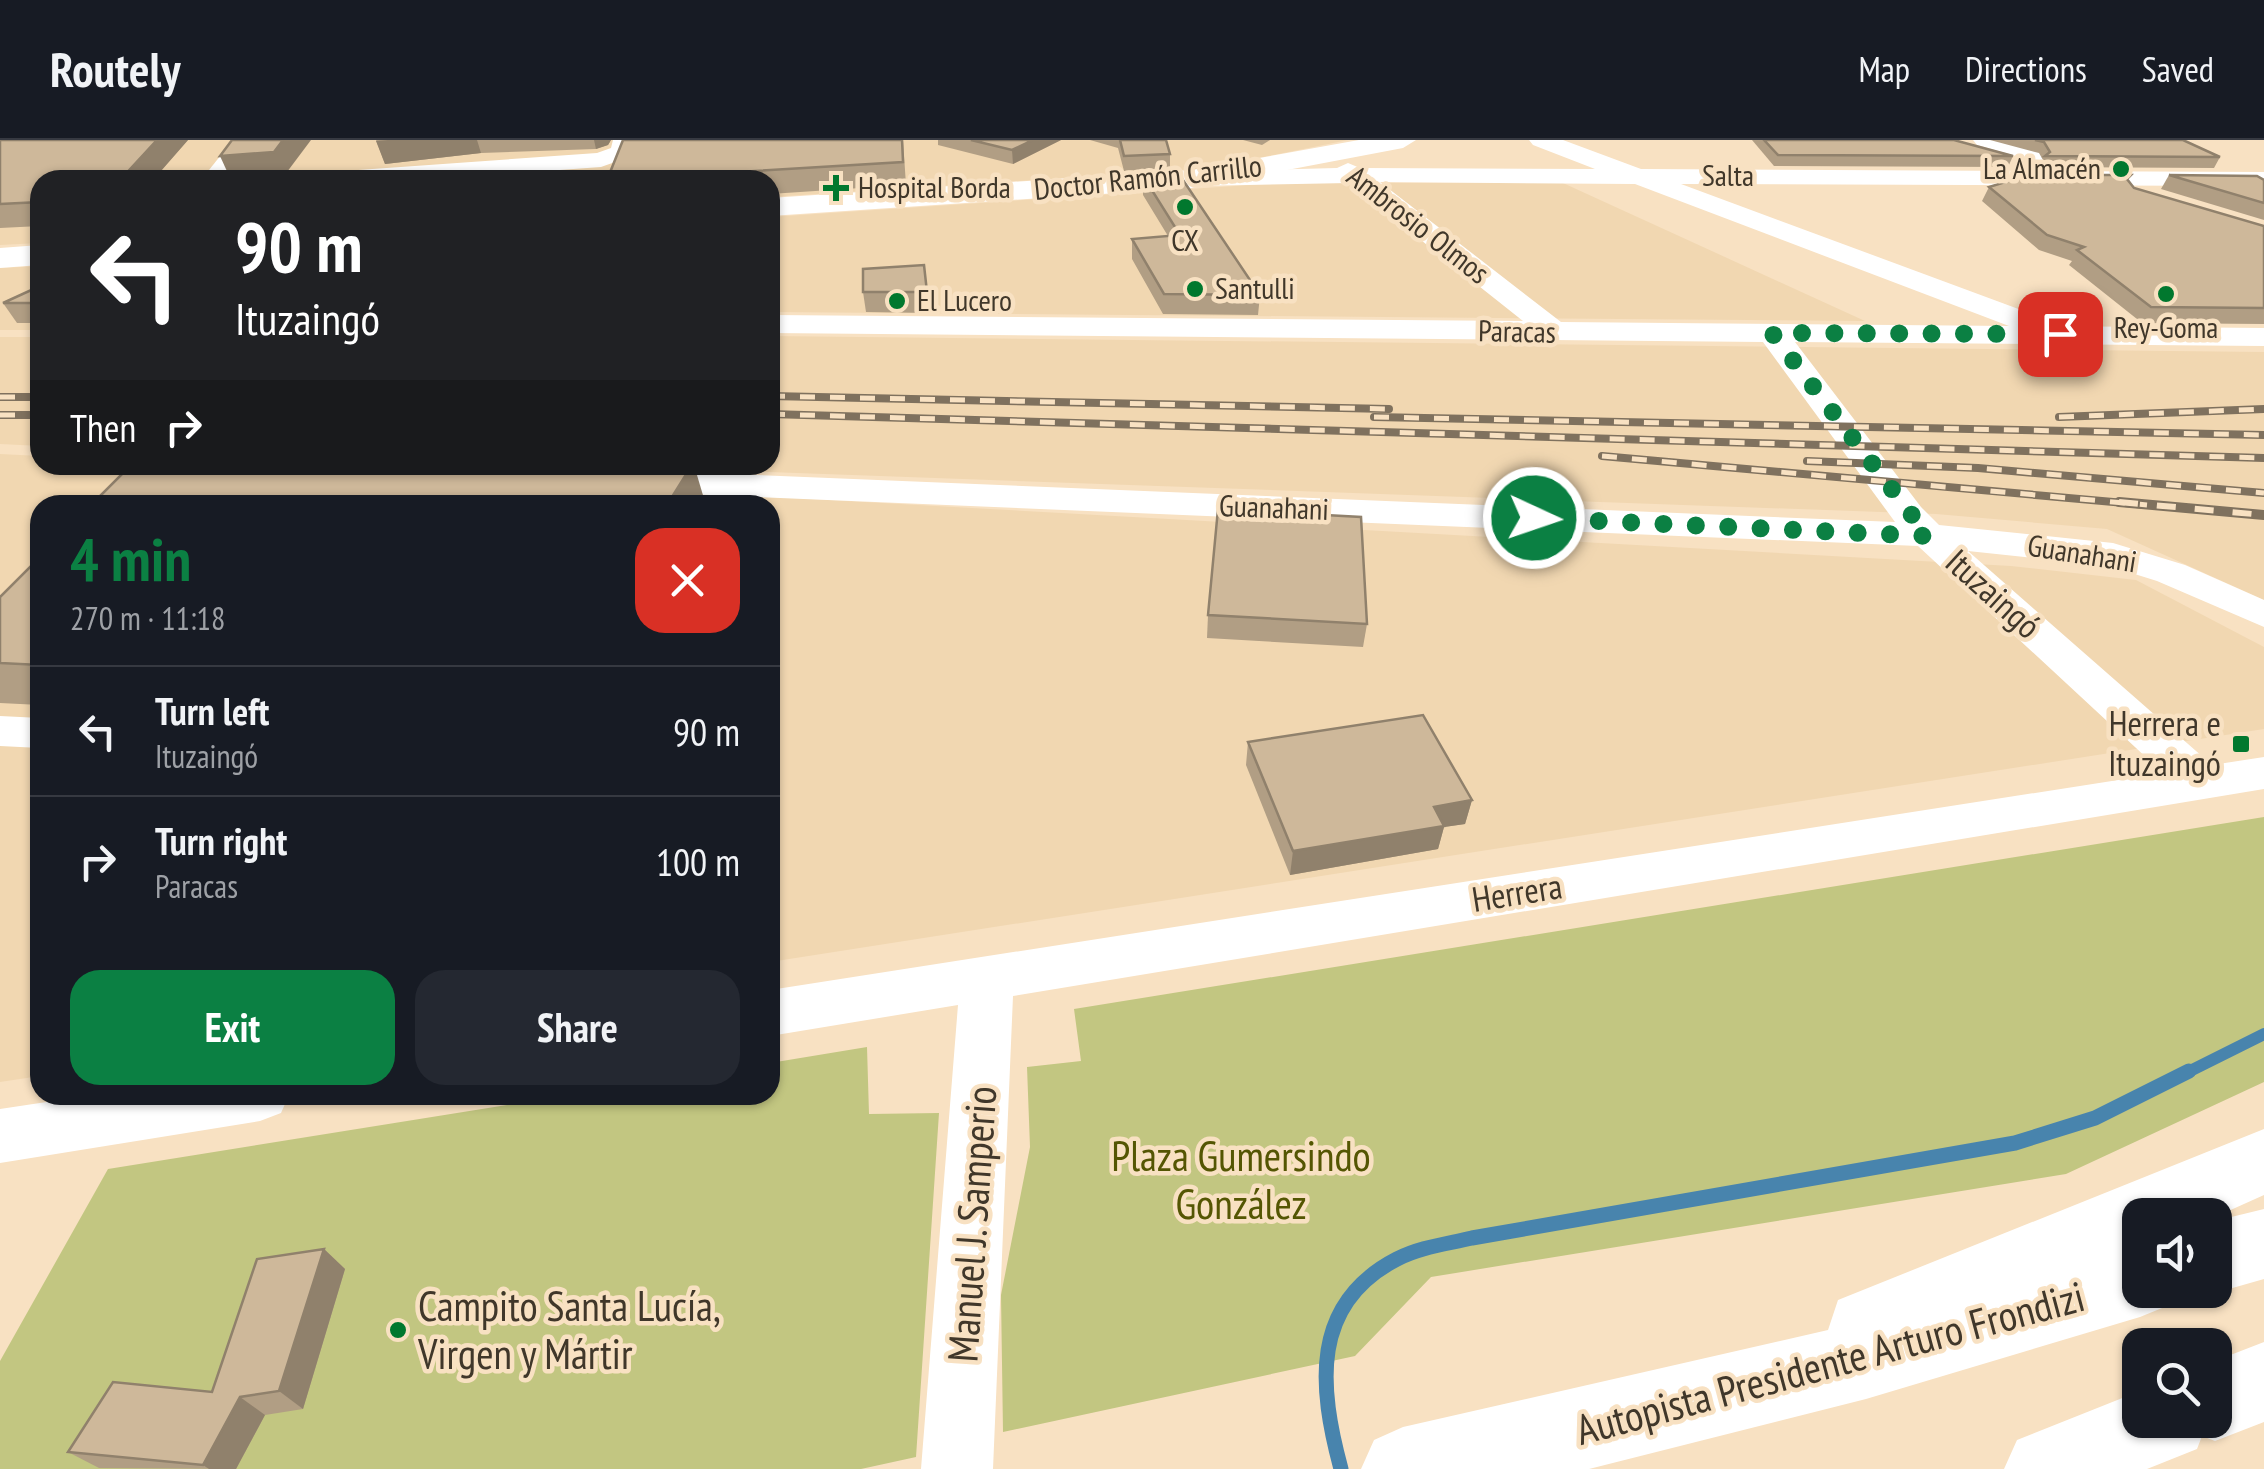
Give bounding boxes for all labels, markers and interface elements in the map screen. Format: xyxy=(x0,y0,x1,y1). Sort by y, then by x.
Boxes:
text: Routely xyxy=(50,38,180,100)
text: Map xyxy=(1859,46,1910,92)
text: Directions xyxy=(1965,46,2087,92)
text: Saved xyxy=(2142,46,2214,92)
street label: Doctor Ramón Carrillo xyxy=(1032,145,1264,208)
place label: La Almacén xyxy=(1983,148,2101,187)
street label: Salta xyxy=(1702,155,1754,194)
street label: Ambrosio Olmos xyxy=(1340,156,1498,292)
marker: La Almacén xyxy=(2110,158,2132,180)
place label: Hospital Borda xyxy=(858,167,1011,206)
marker: Hospital Borda xyxy=(823,175,849,201)
marker: CX xyxy=(1174,196,1196,218)
text: 90 m xyxy=(235,201,363,291)
icon: left xyxy=(70,210,200,340)
place label: CX xyxy=(1171,220,1199,259)
place label: Santulli xyxy=(1215,268,1295,307)
marker: Santulli xyxy=(1184,278,1206,300)
place label: El Lucero xyxy=(917,280,1012,319)
marker: Rey-Goma xyxy=(2155,283,2177,305)
text: Ituzaingó xyxy=(235,289,380,347)
marker: El Lucero xyxy=(886,290,908,312)
pin xyxy=(2018,292,2103,377)
icon: arrive xyxy=(2033,307,2088,362)
place label: Rey-Goma xyxy=(2114,307,2218,346)
street label: Paracas xyxy=(1478,310,1556,351)
icon: right xyxy=(156,400,211,455)
text: Then xyxy=(70,403,136,452)
position arrow xyxy=(1482,466,1586,570)
street label: Guanahani xyxy=(1218,485,1330,528)
text: 4 min xyxy=(70,520,191,598)
street label: Guanahani xyxy=(2025,525,2140,580)
button: close xyxy=(635,528,740,633)
street label: Ituzaingó xyxy=(1936,538,2051,648)
text: 270 m · 11:18 xyxy=(70,597,225,639)
text: Turn left xyxy=(155,686,269,735)
place label: Herrera e Ituzaingó xyxy=(2108,700,2221,786)
icon: left xyxy=(70,704,125,759)
text: 90 m xyxy=(673,707,740,756)
marker: Herrera e Ituzaingó xyxy=(2230,733,2252,755)
text: Ituzaingó xyxy=(155,735,258,777)
text: Turn right xyxy=(155,816,287,865)
icon: right xyxy=(70,834,125,889)
text: 100 m xyxy=(656,837,740,886)
street label: Herrera xyxy=(1469,862,1565,922)
text: Paracas xyxy=(155,865,238,907)
button: Exit xyxy=(70,970,395,1085)
button: Share xyxy=(415,970,740,1085)
street label: Manuel J. Samperio xyxy=(934,1084,1009,1364)
park label: Plaza Gumersindo González xyxy=(1111,1128,1371,1231)
map controls xyxy=(2122,1198,2232,1438)
button: sound xyxy=(2122,1198,2232,1308)
street label: Autopista Presidente Arturo Frondizi xyxy=(1570,1268,2090,1457)
place label: Campito Santa Lucía, Virgen y Mártir xyxy=(417,1278,721,1381)
marker: Campito Santa Lucía, Virgen y Mártir xyxy=(387,1319,409,1341)
button: search xyxy=(2122,1328,2232,1438)

